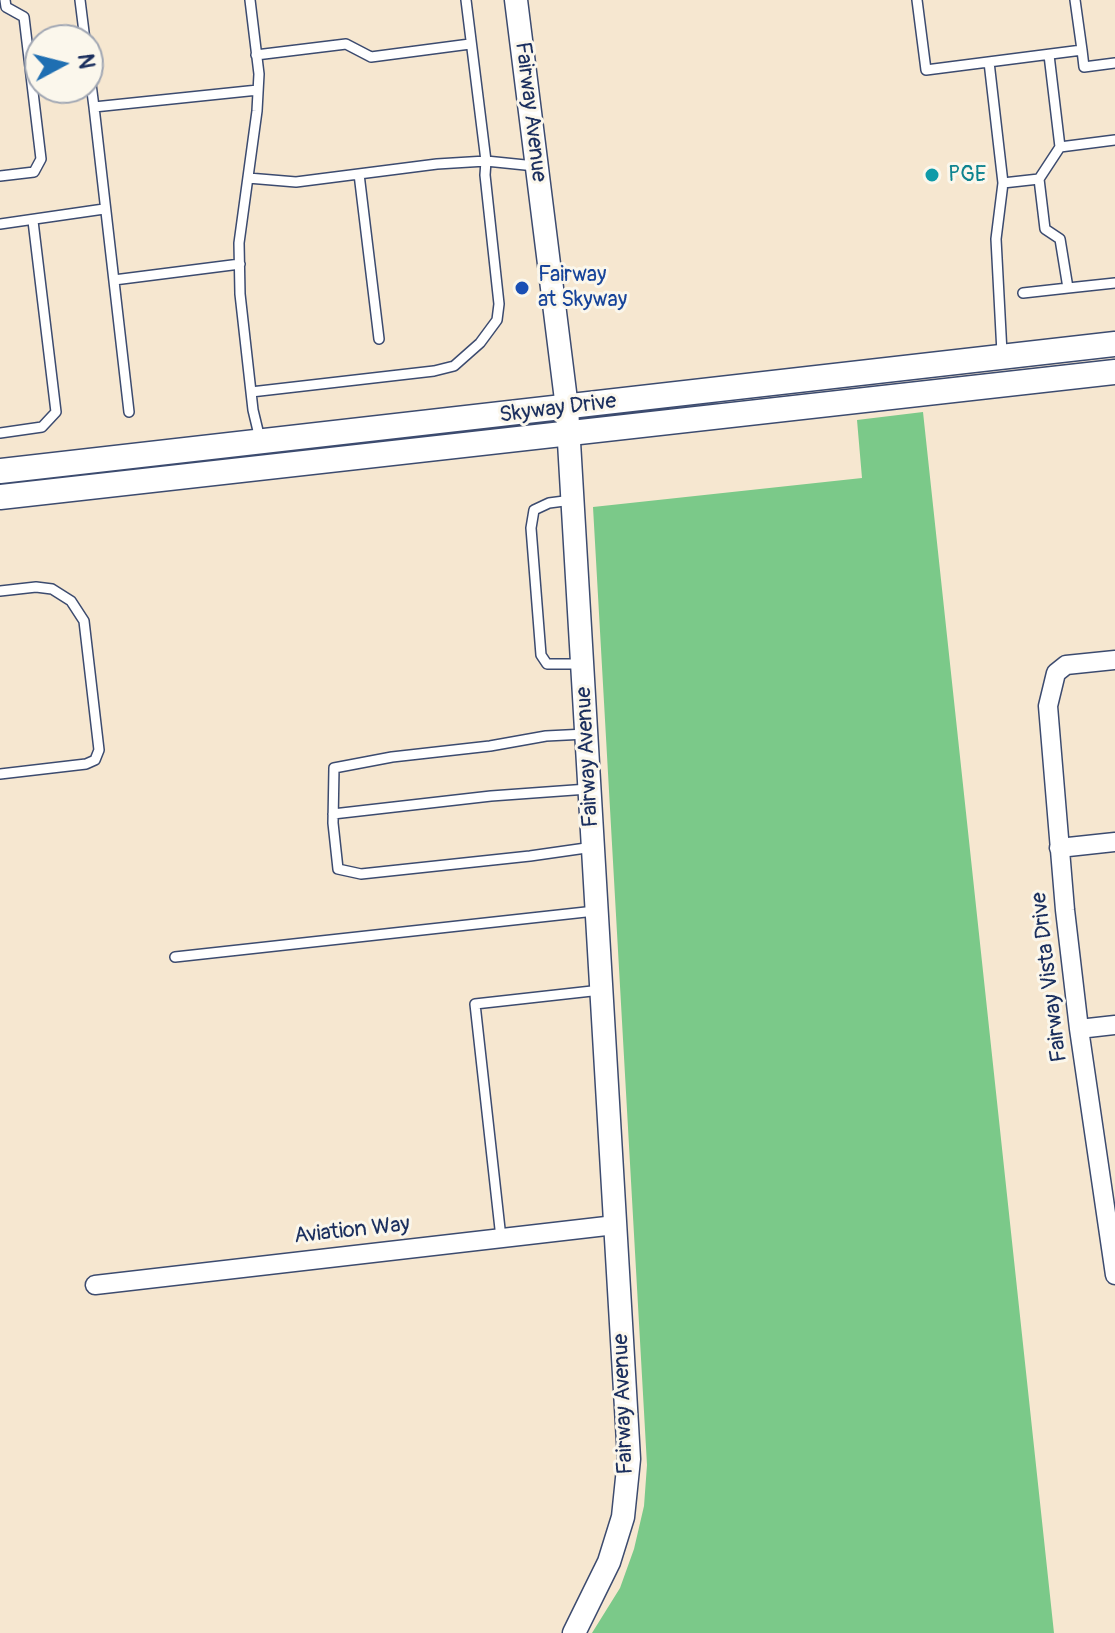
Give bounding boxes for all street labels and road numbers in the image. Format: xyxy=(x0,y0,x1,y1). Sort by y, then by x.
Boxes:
street label: Fairway Avenue xyxy=(508,41,552,183)
street label: Skyway Drive xyxy=(498,389,618,429)
street label: Fairway Avenue xyxy=(571,686,605,828)
street label: Fairway Vista Drive xyxy=(1026,891,1074,1063)
street label: Aviation Way xyxy=(293,1212,411,1250)
street label: Fairway Avenue xyxy=(608,1333,640,1475)

